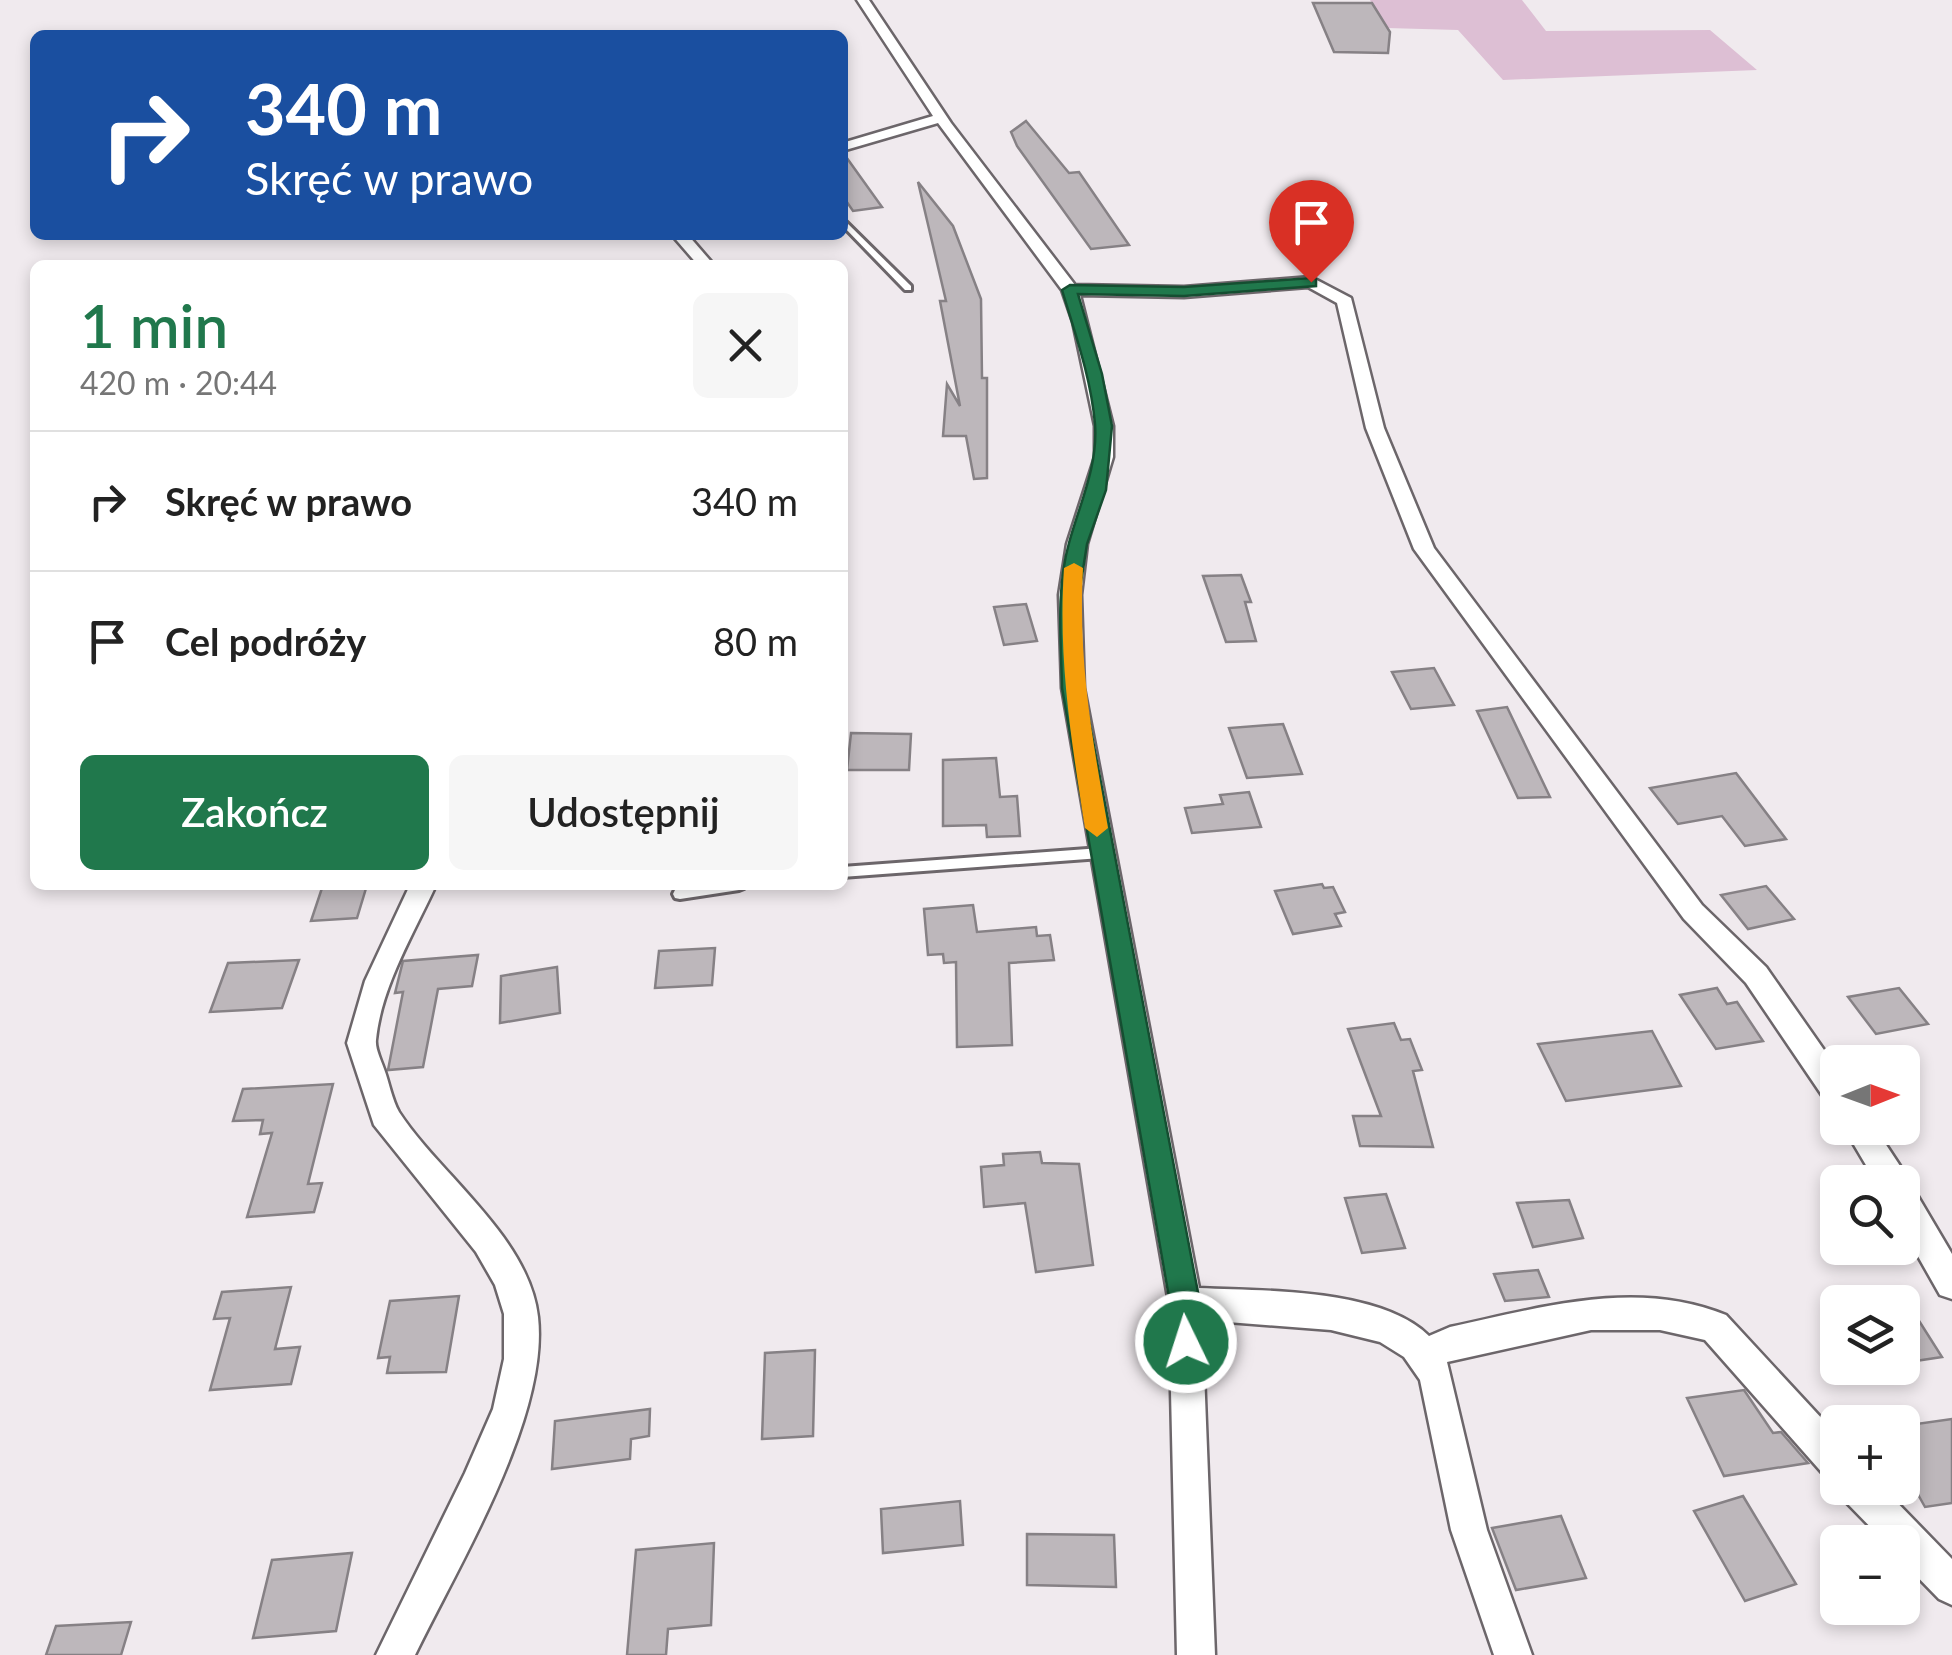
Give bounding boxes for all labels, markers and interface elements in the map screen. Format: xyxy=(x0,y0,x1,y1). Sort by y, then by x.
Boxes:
text: 340 m xyxy=(245,66,442,150)
icon: right xyxy=(80,70,210,200)
text: Skręć w prawo xyxy=(245,151,533,205)
pin xyxy=(1269,180,1354,283)
icon: arrive xyxy=(1284,195,1339,250)
text: 1 min xyxy=(80,289,228,361)
button: close xyxy=(693,293,798,398)
text: 420 m · 20:44 xyxy=(80,363,277,402)
icon: right xyxy=(80,474,135,529)
text: Skręć w prawo xyxy=(165,478,412,524)
text: 340 m xyxy=(691,478,798,524)
icon: arrive xyxy=(80,614,135,669)
text: Cel podróży xyxy=(165,618,366,664)
text: 80 m xyxy=(713,618,798,664)
button: Zakończ xyxy=(80,755,429,870)
button: Udostępnij xyxy=(449,755,798,870)
north arrow xyxy=(1820,1045,1920,1145)
map controls xyxy=(1820,1045,1920,1625)
button: search xyxy=(1820,1165,1920,1265)
button: layers xyxy=(1820,1285,1920,1385)
position arrow xyxy=(1134,1290,1238,1394)
button: + xyxy=(1820,1405,1920,1505)
button: − xyxy=(1820,1525,1920,1625)

